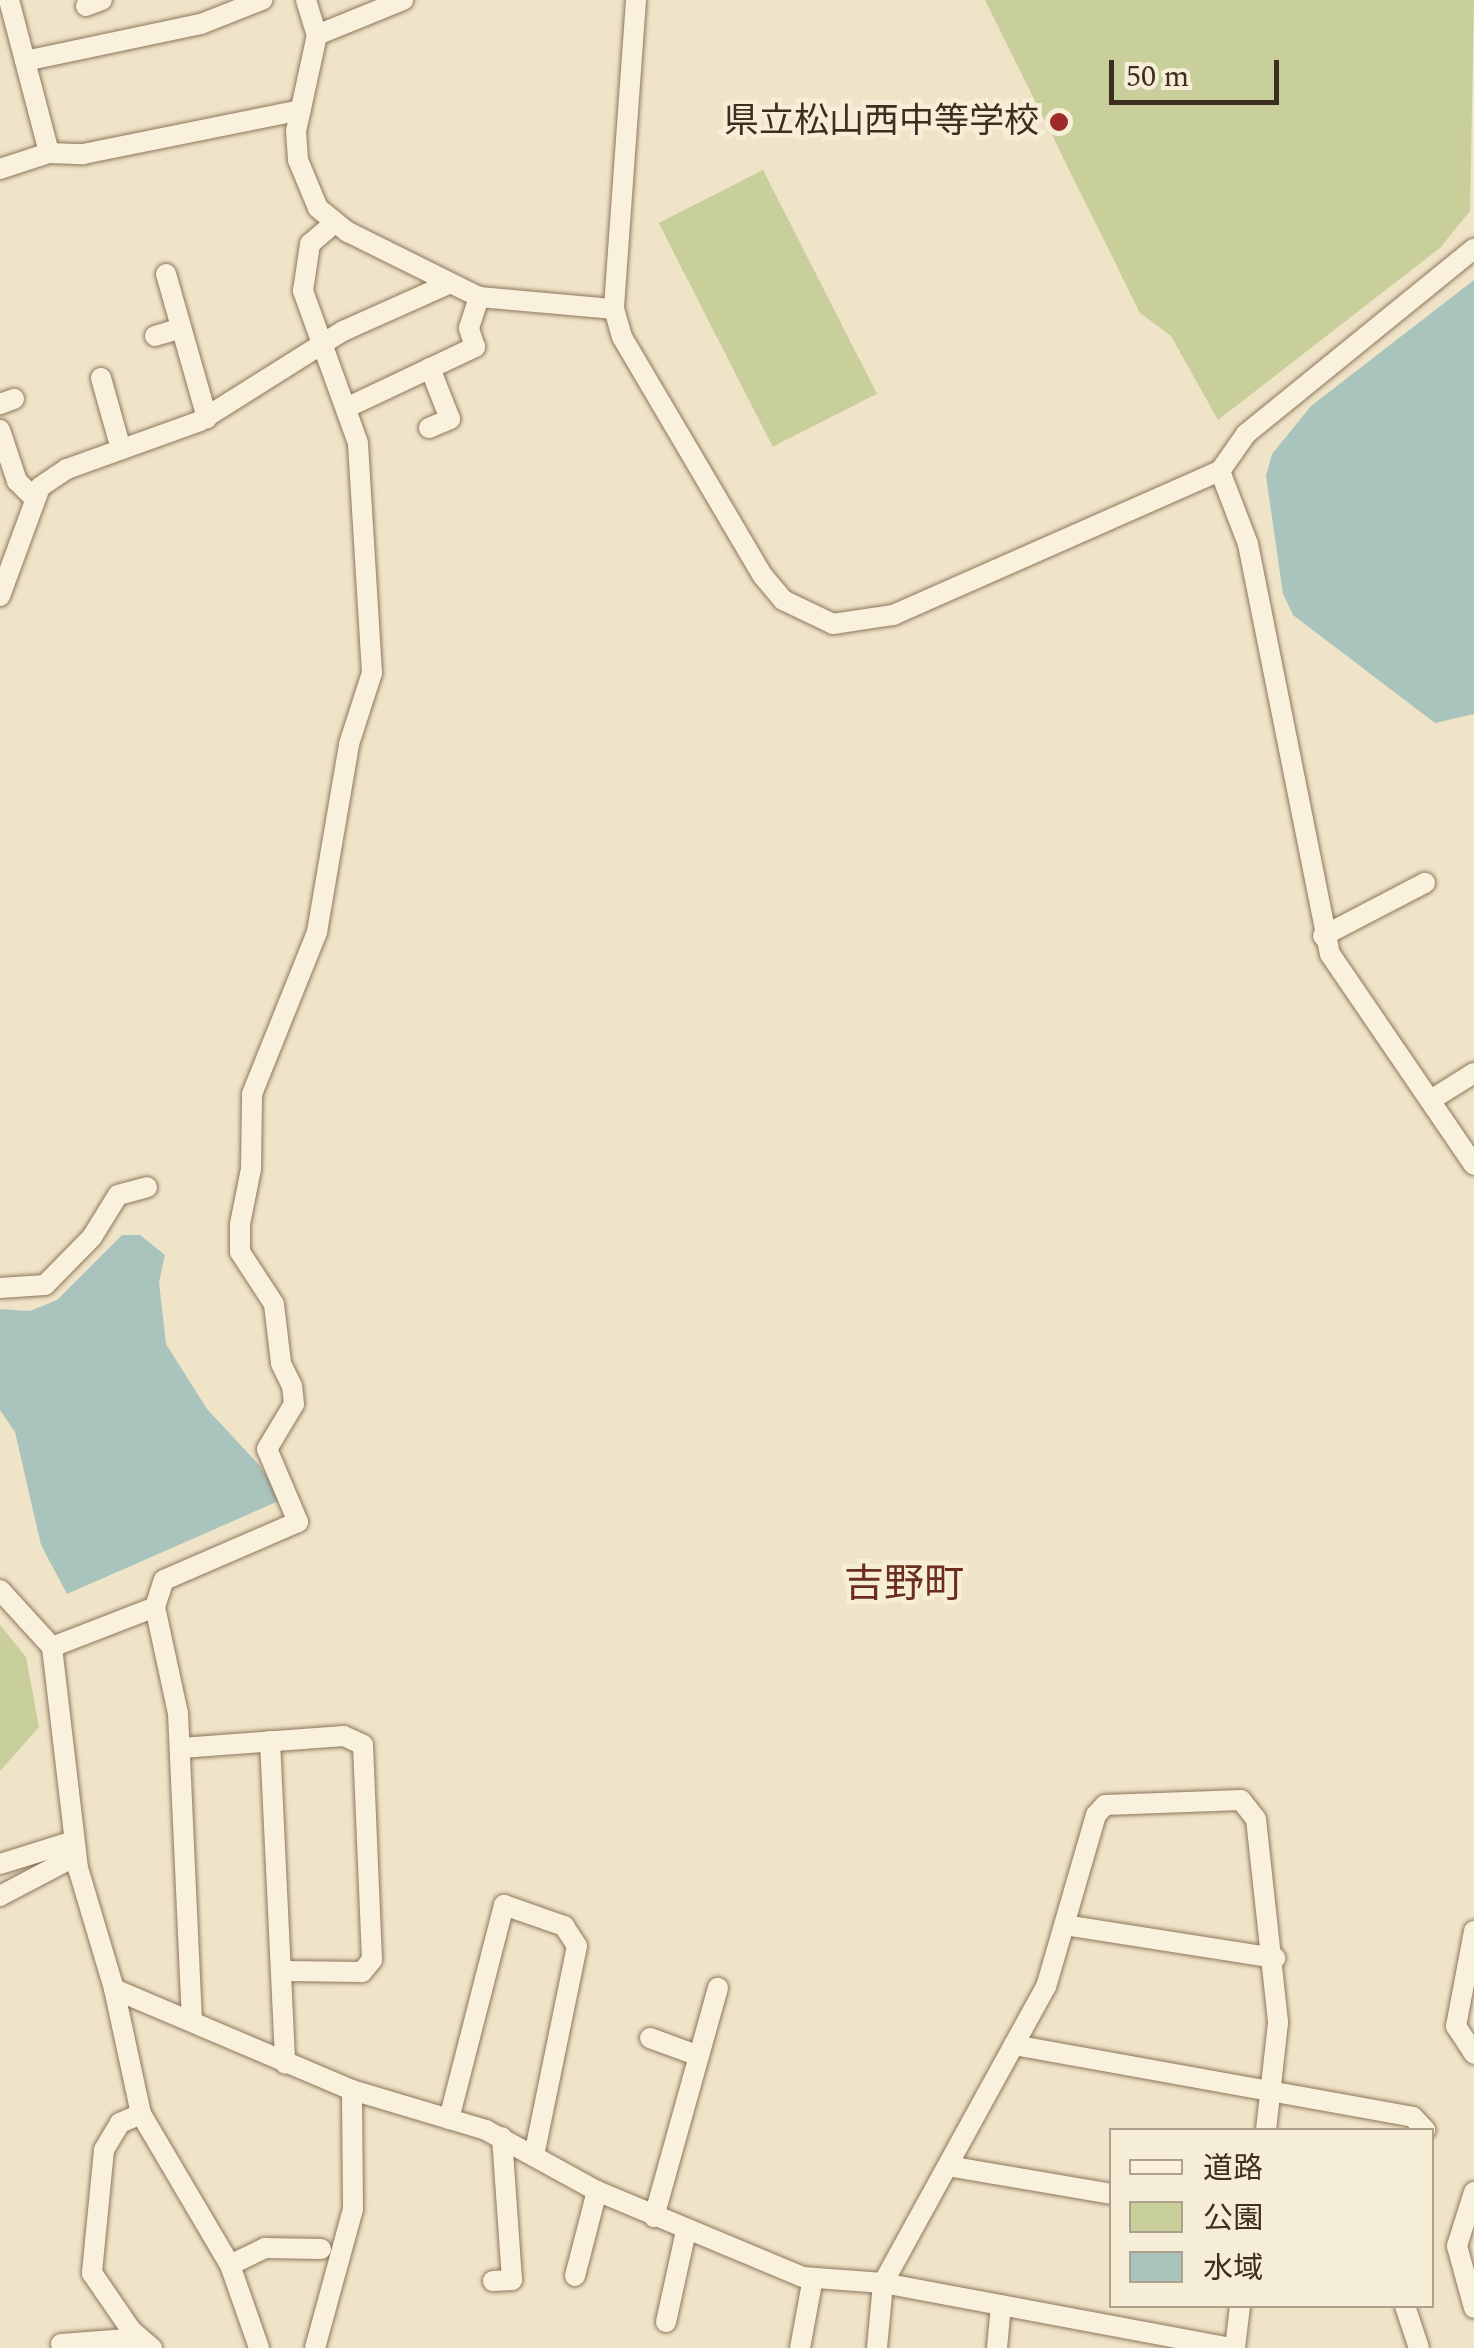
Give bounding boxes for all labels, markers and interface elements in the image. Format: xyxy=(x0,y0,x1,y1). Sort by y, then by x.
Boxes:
scale bar xyxy=(1114,40,1284,102)
text: 50 m xyxy=(1126,54,1189,100)
place label: 県立松山西中等学校 xyxy=(724,101,1039,143)
marker: 県立松山西中等学校 xyxy=(1048,111,1070,133)
district label: 吉野町 xyxy=(844,1562,964,1610)
legend xyxy=(1109,2128,1434,2308)
text: 道路 xyxy=(1203,2146,1263,2192)
text: 公園 xyxy=(1203,2196,1263,2242)
text: 水域 xyxy=(1203,2246,1263,2292)

